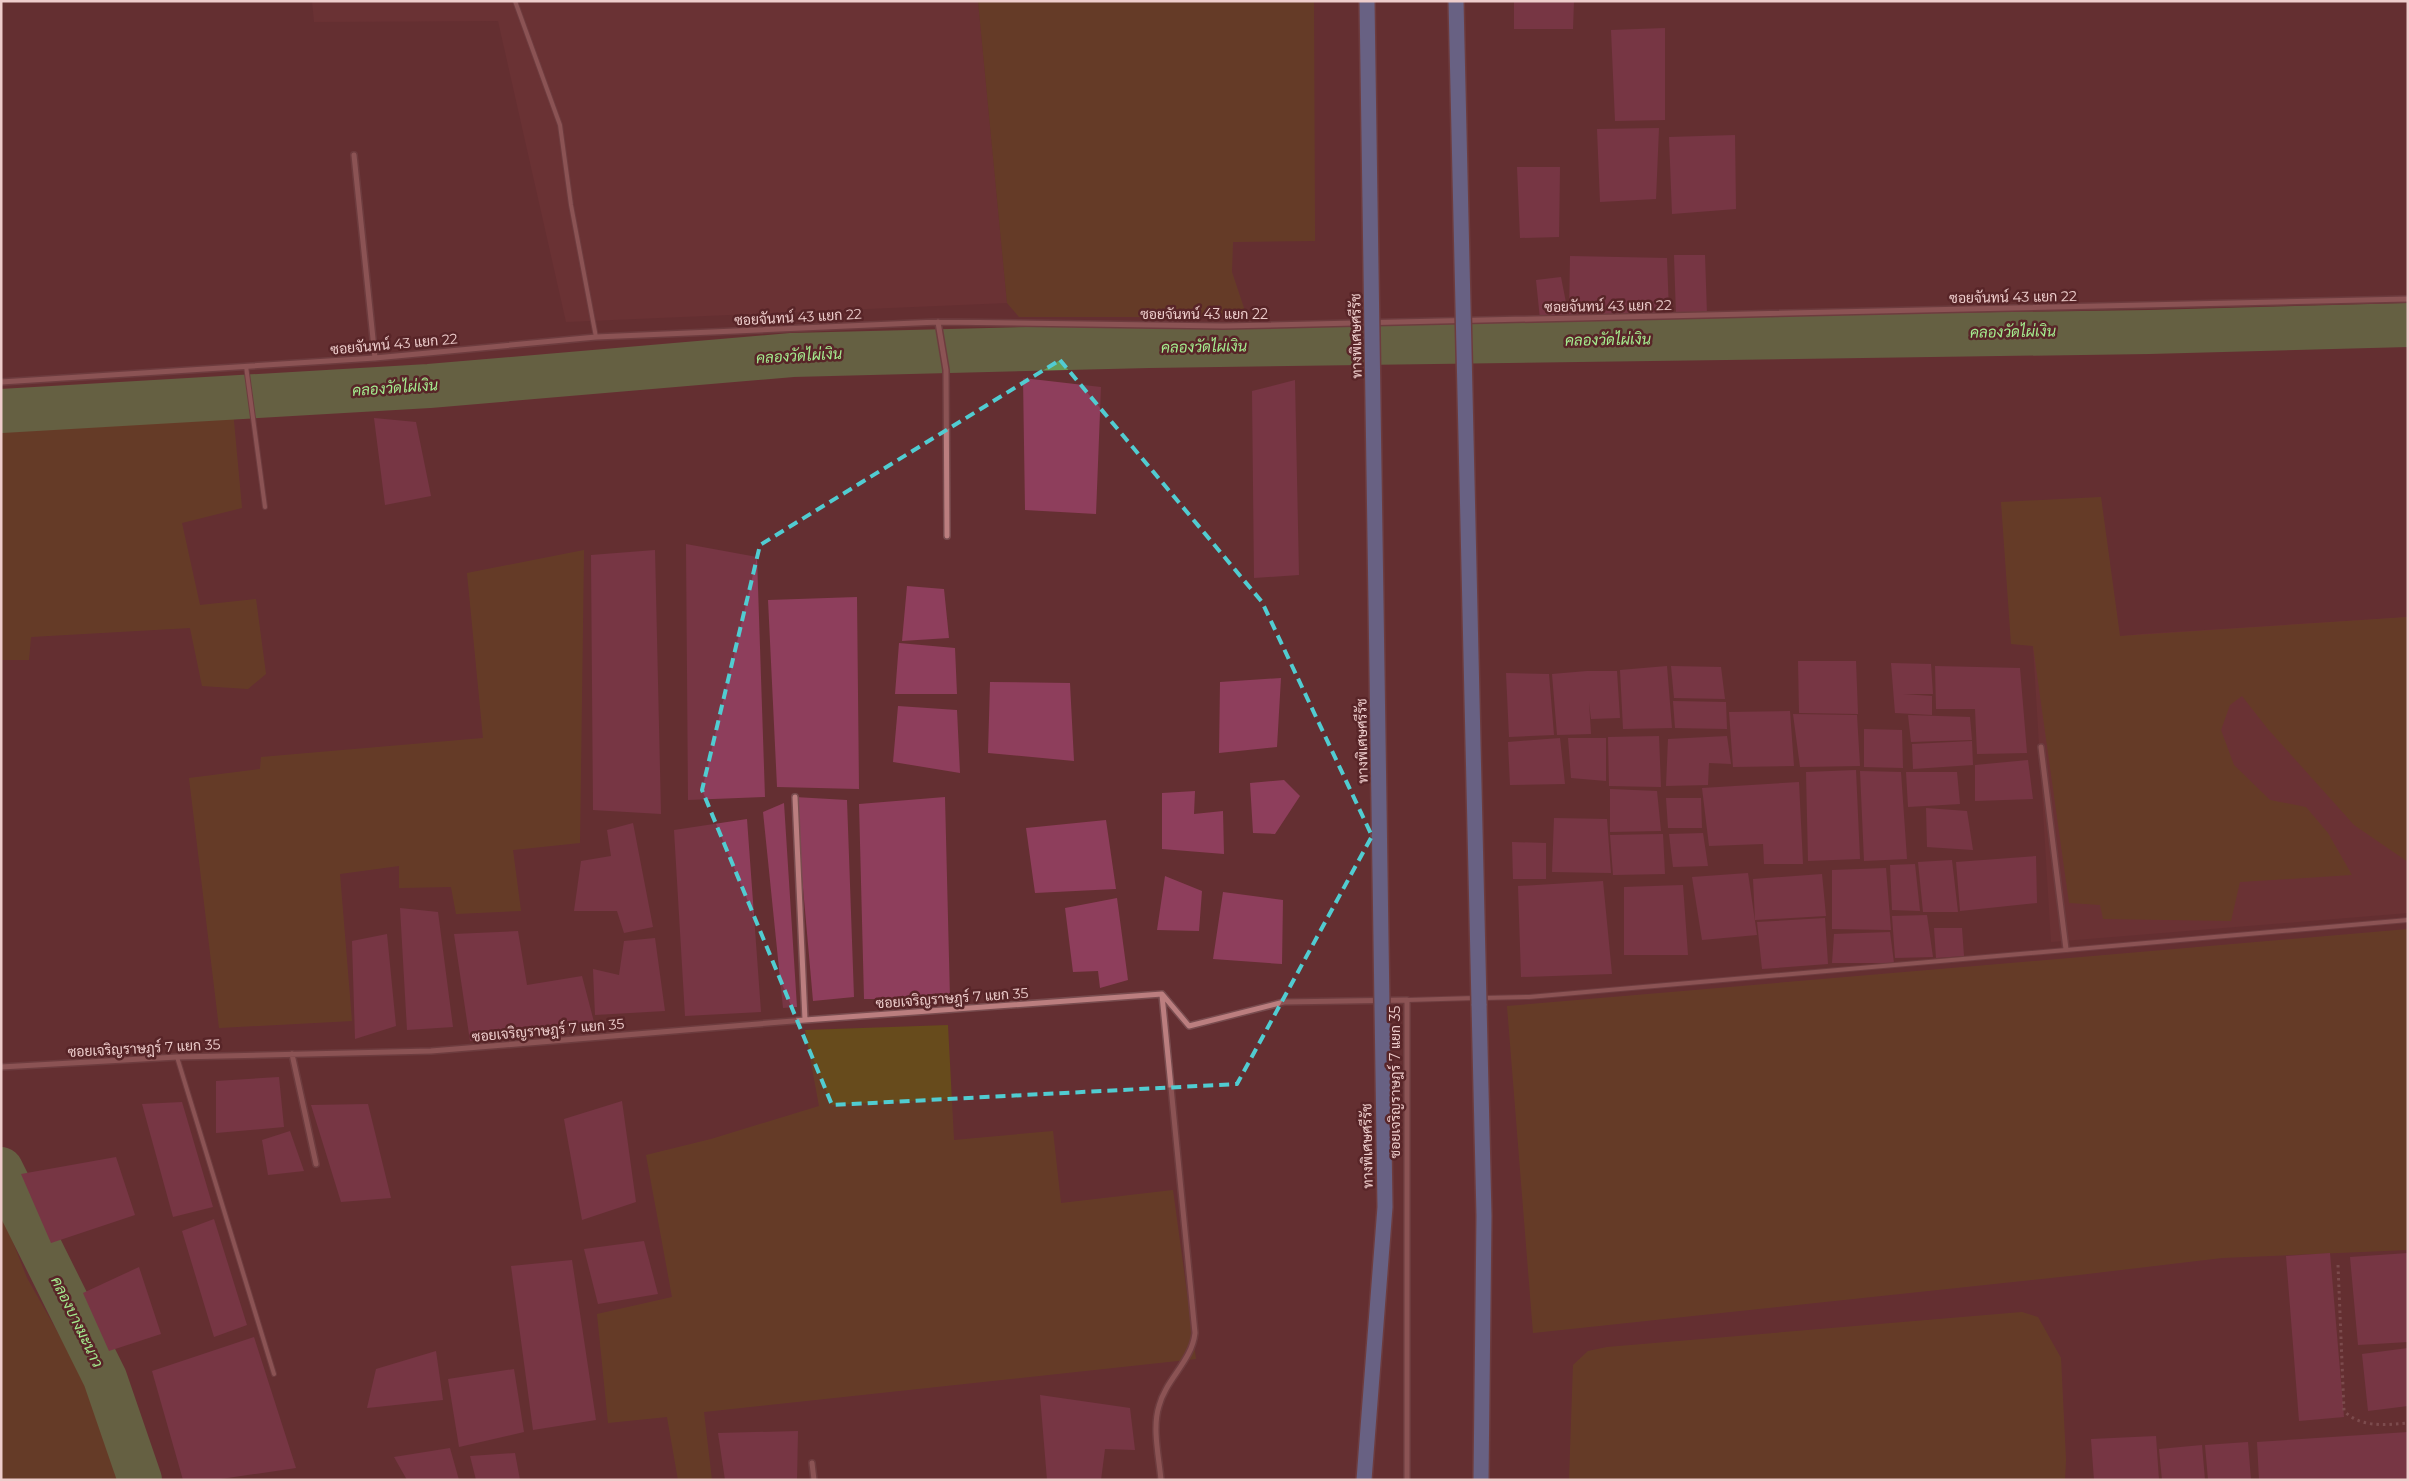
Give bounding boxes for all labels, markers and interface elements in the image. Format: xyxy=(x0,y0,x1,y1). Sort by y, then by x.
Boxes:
street label: ซอยจันทน์ 43 แยก 22 xyxy=(1949,287,2077,307)
street label: ทางพิเศษศรีรัช xyxy=(1346,293,1366,379)
street label: ซอยจันทน์ 43 แยก 22 xyxy=(1544,296,1672,316)
street label: ซอยจันทน์ 43 แยก 22 xyxy=(734,305,862,329)
street label: ซอยจันทน์ 43 แยก 22 xyxy=(1140,305,1268,323)
water label: คลองวัดไผ่เงิน xyxy=(1970,321,2057,342)
street label: ซอยจันทน์ 43 แยก 22 xyxy=(330,329,458,359)
water label: คลองวัดไผ่เงิน xyxy=(1565,329,1652,350)
water label: คลองวัดไผ่เงิน xyxy=(1161,336,1248,357)
water label: คลองวัดไผ่เงิน xyxy=(755,344,843,367)
water label: คลองวัดไผ่เงิน xyxy=(351,375,439,400)
street label: ทางพิเศษศรีรัช xyxy=(1352,698,1372,784)
street label: ซอยเจริญราษฎร์ 7 แยก 35 xyxy=(875,984,1029,1012)
street label: ซอยเจริญราษฎร์ 7 แยก 35 xyxy=(1386,1005,1404,1158)
street label: ซอยเจริญราษฎร์ 7 แยก 35 xyxy=(471,1014,625,1046)
street label: ซอยเจริญราษฎร์ 7 แยก 35 xyxy=(67,1035,221,1061)
street label: ทางพิเศษศรีรัช xyxy=(1357,1103,1377,1189)
water label: คลองบางมะนาว xyxy=(47,1273,108,1371)

